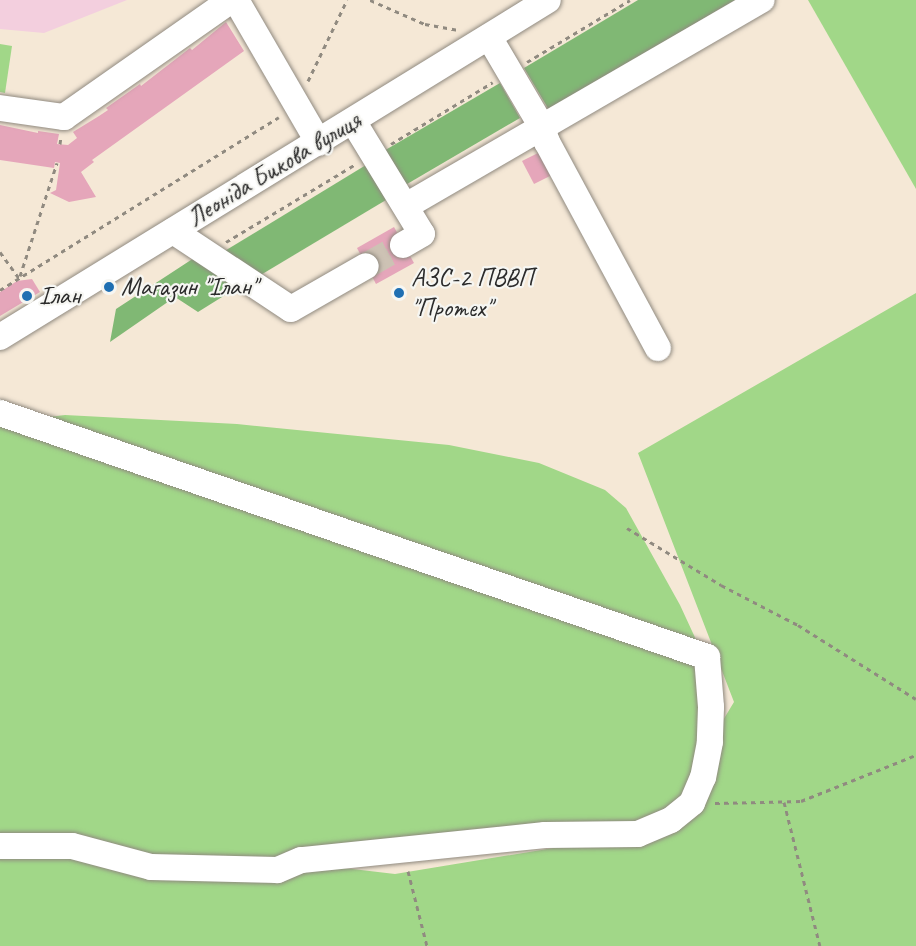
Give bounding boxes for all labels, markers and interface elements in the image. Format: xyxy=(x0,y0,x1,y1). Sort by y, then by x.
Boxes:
street label: Леоніда Бикова вулиця xyxy=(182,105,366,233)
place label: АЗС-2 ПВВП "Протех" xyxy=(411,262,533,324)
place label: Магазин "Ілан" xyxy=(121,271,257,303)
place label: Ілан xyxy=(39,280,80,312)
marker: Магазин "Ілан" xyxy=(102,280,116,294)
marker: АЗС-2 ПВВП "Протех" xyxy=(392,286,406,300)
marker: Ілан xyxy=(20,289,34,303)

